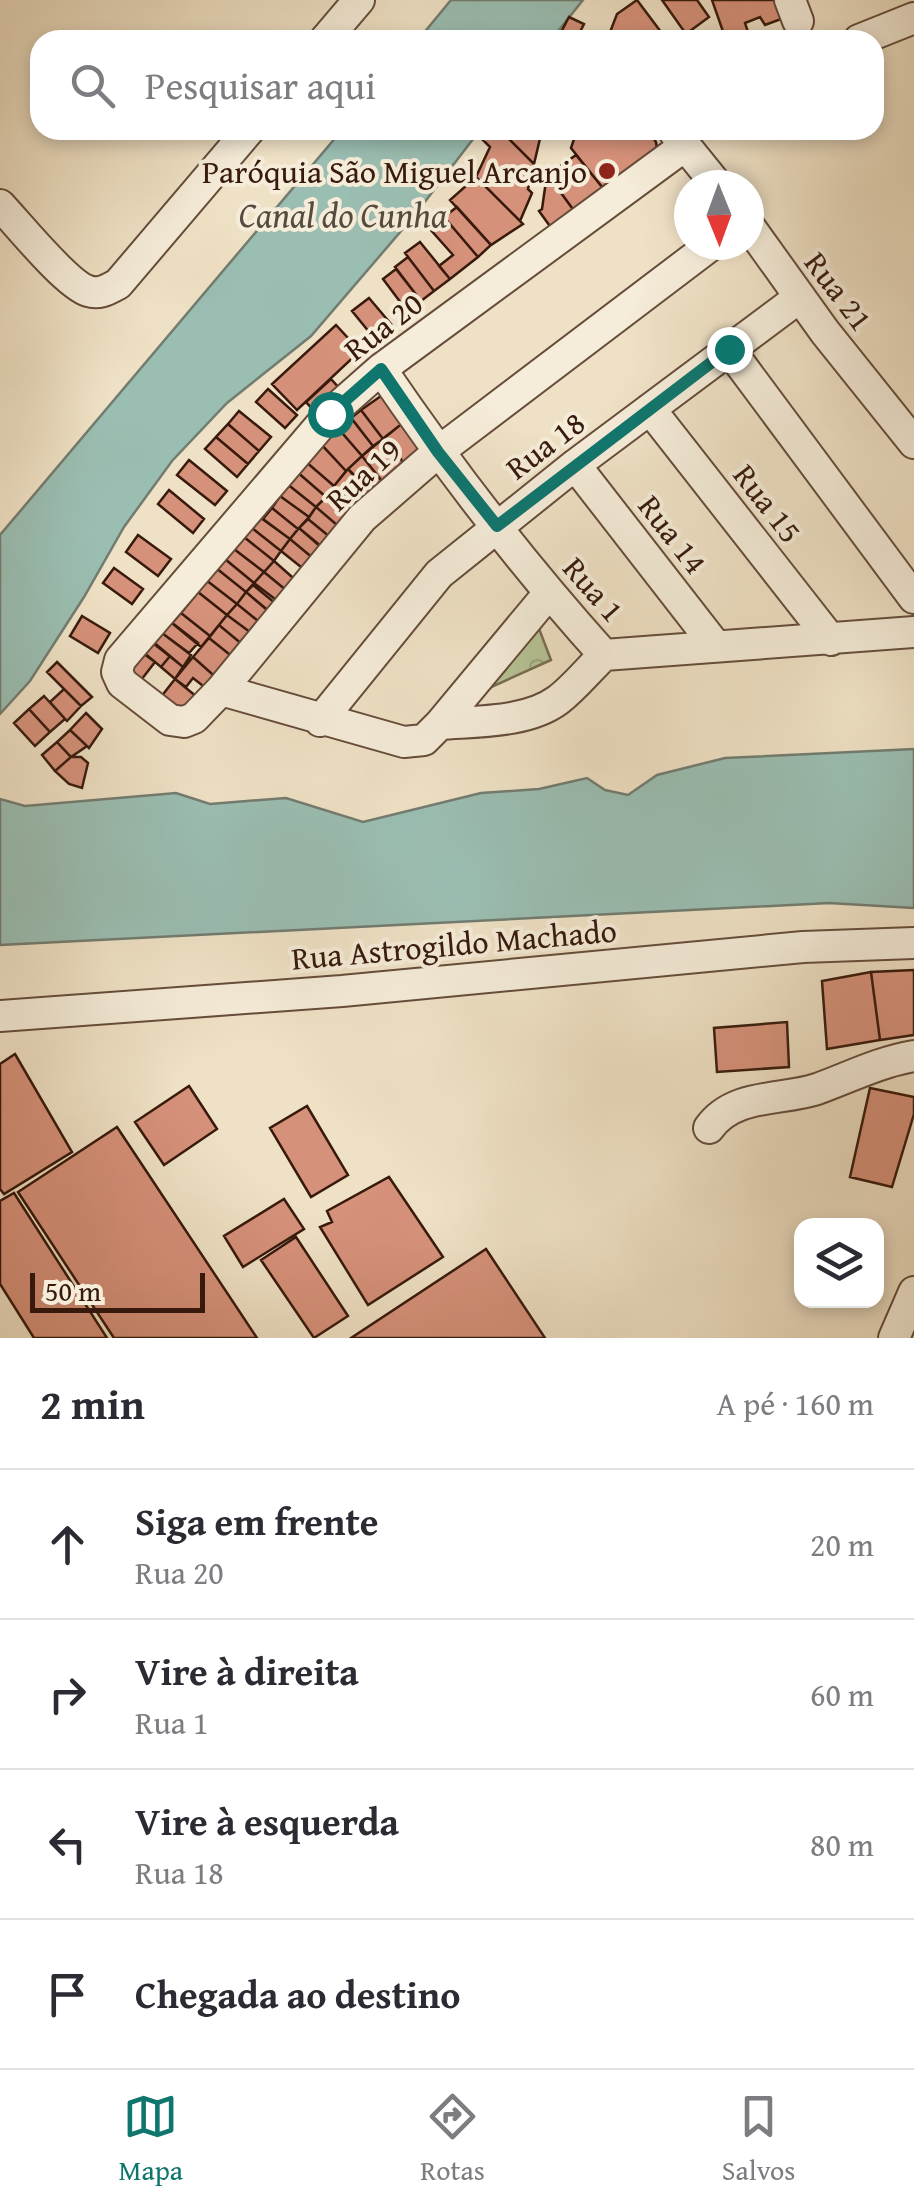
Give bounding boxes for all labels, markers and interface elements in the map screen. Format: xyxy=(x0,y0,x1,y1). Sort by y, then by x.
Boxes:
search box xyxy=(30,30,884,140)
text: Pesquisar aqui xyxy=(145,57,376,113)
icon: search xyxy=(65,58,120,113)
place label: Paróquia São Miguel Arcanjo xyxy=(202,148,587,195)
marker: Paróquia São Miguel Arcanjo xyxy=(596,160,618,182)
north arrow xyxy=(674,170,764,260)
water label: Canal do Cunha xyxy=(239,189,447,240)
street label: Rua 21 xyxy=(794,241,884,341)
street label: Rua 20 xyxy=(334,280,432,372)
route end xyxy=(707,327,753,373)
route start xyxy=(308,392,354,438)
street label: Rua 18 xyxy=(495,400,595,490)
street label: Rua 19 xyxy=(315,427,411,521)
street label: Rua 15 xyxy=(722,454,814,552)
street label: Rua 14 xyxy=(627,485,719,583)
street label: Rua 1 xyxy=(552,546,636,632)
street label: Rua Astrogildo Machado xyxy=(289,906,619,982)
map controls xyxy=(794,1218,884,1308)
button: layers xyxy=(794,1218,884,1308)
scale bar xyxy=(30,1268,205,1312)
text: 50 m xyxy=(45,1270,101,1311)
text: 2 min xyxy=(40,1373,145,1434)
text: A pé · 160 m xyxy=(716,1380,874,1427)
text: Siga em frente xyxy=(135,1493,379,1549)
icon: ahead xyxy=(40,1517,95,1572)
text: 20 m xyxy=(810,1521,874,1568)
text: Rua 20 xyxy=(135,1549,224,1596)
text: Vire à direita xyxy=(135,1643,359,1699)
icon: right xyxy=(40,1667,95,1722)
text: 60 m xyxy=(810,1671,874,1718)
text: Rua 1 xyxy=(135,1699,208,1746)
text: Vire à esquerda xyxy=(135,1793,399,1849)
icon: left xyxy=(40,1817,95,1872)
text: 80 m xyxy=(810,1821,874,1868)
text: Rua 18 xyxy=(135,1849,224,1896)
text: Chegada ao destino xyxy=(135,1966,460,2022)
icon: arrive xyxy=(40,1967,95,2022)
tab: Mapa xyxy=(119,2089,183,2190)
tab: Rotas xyxy=(420,2089,485,2190)
tab: Salvos xyxy=(722,2089,795,2190)

